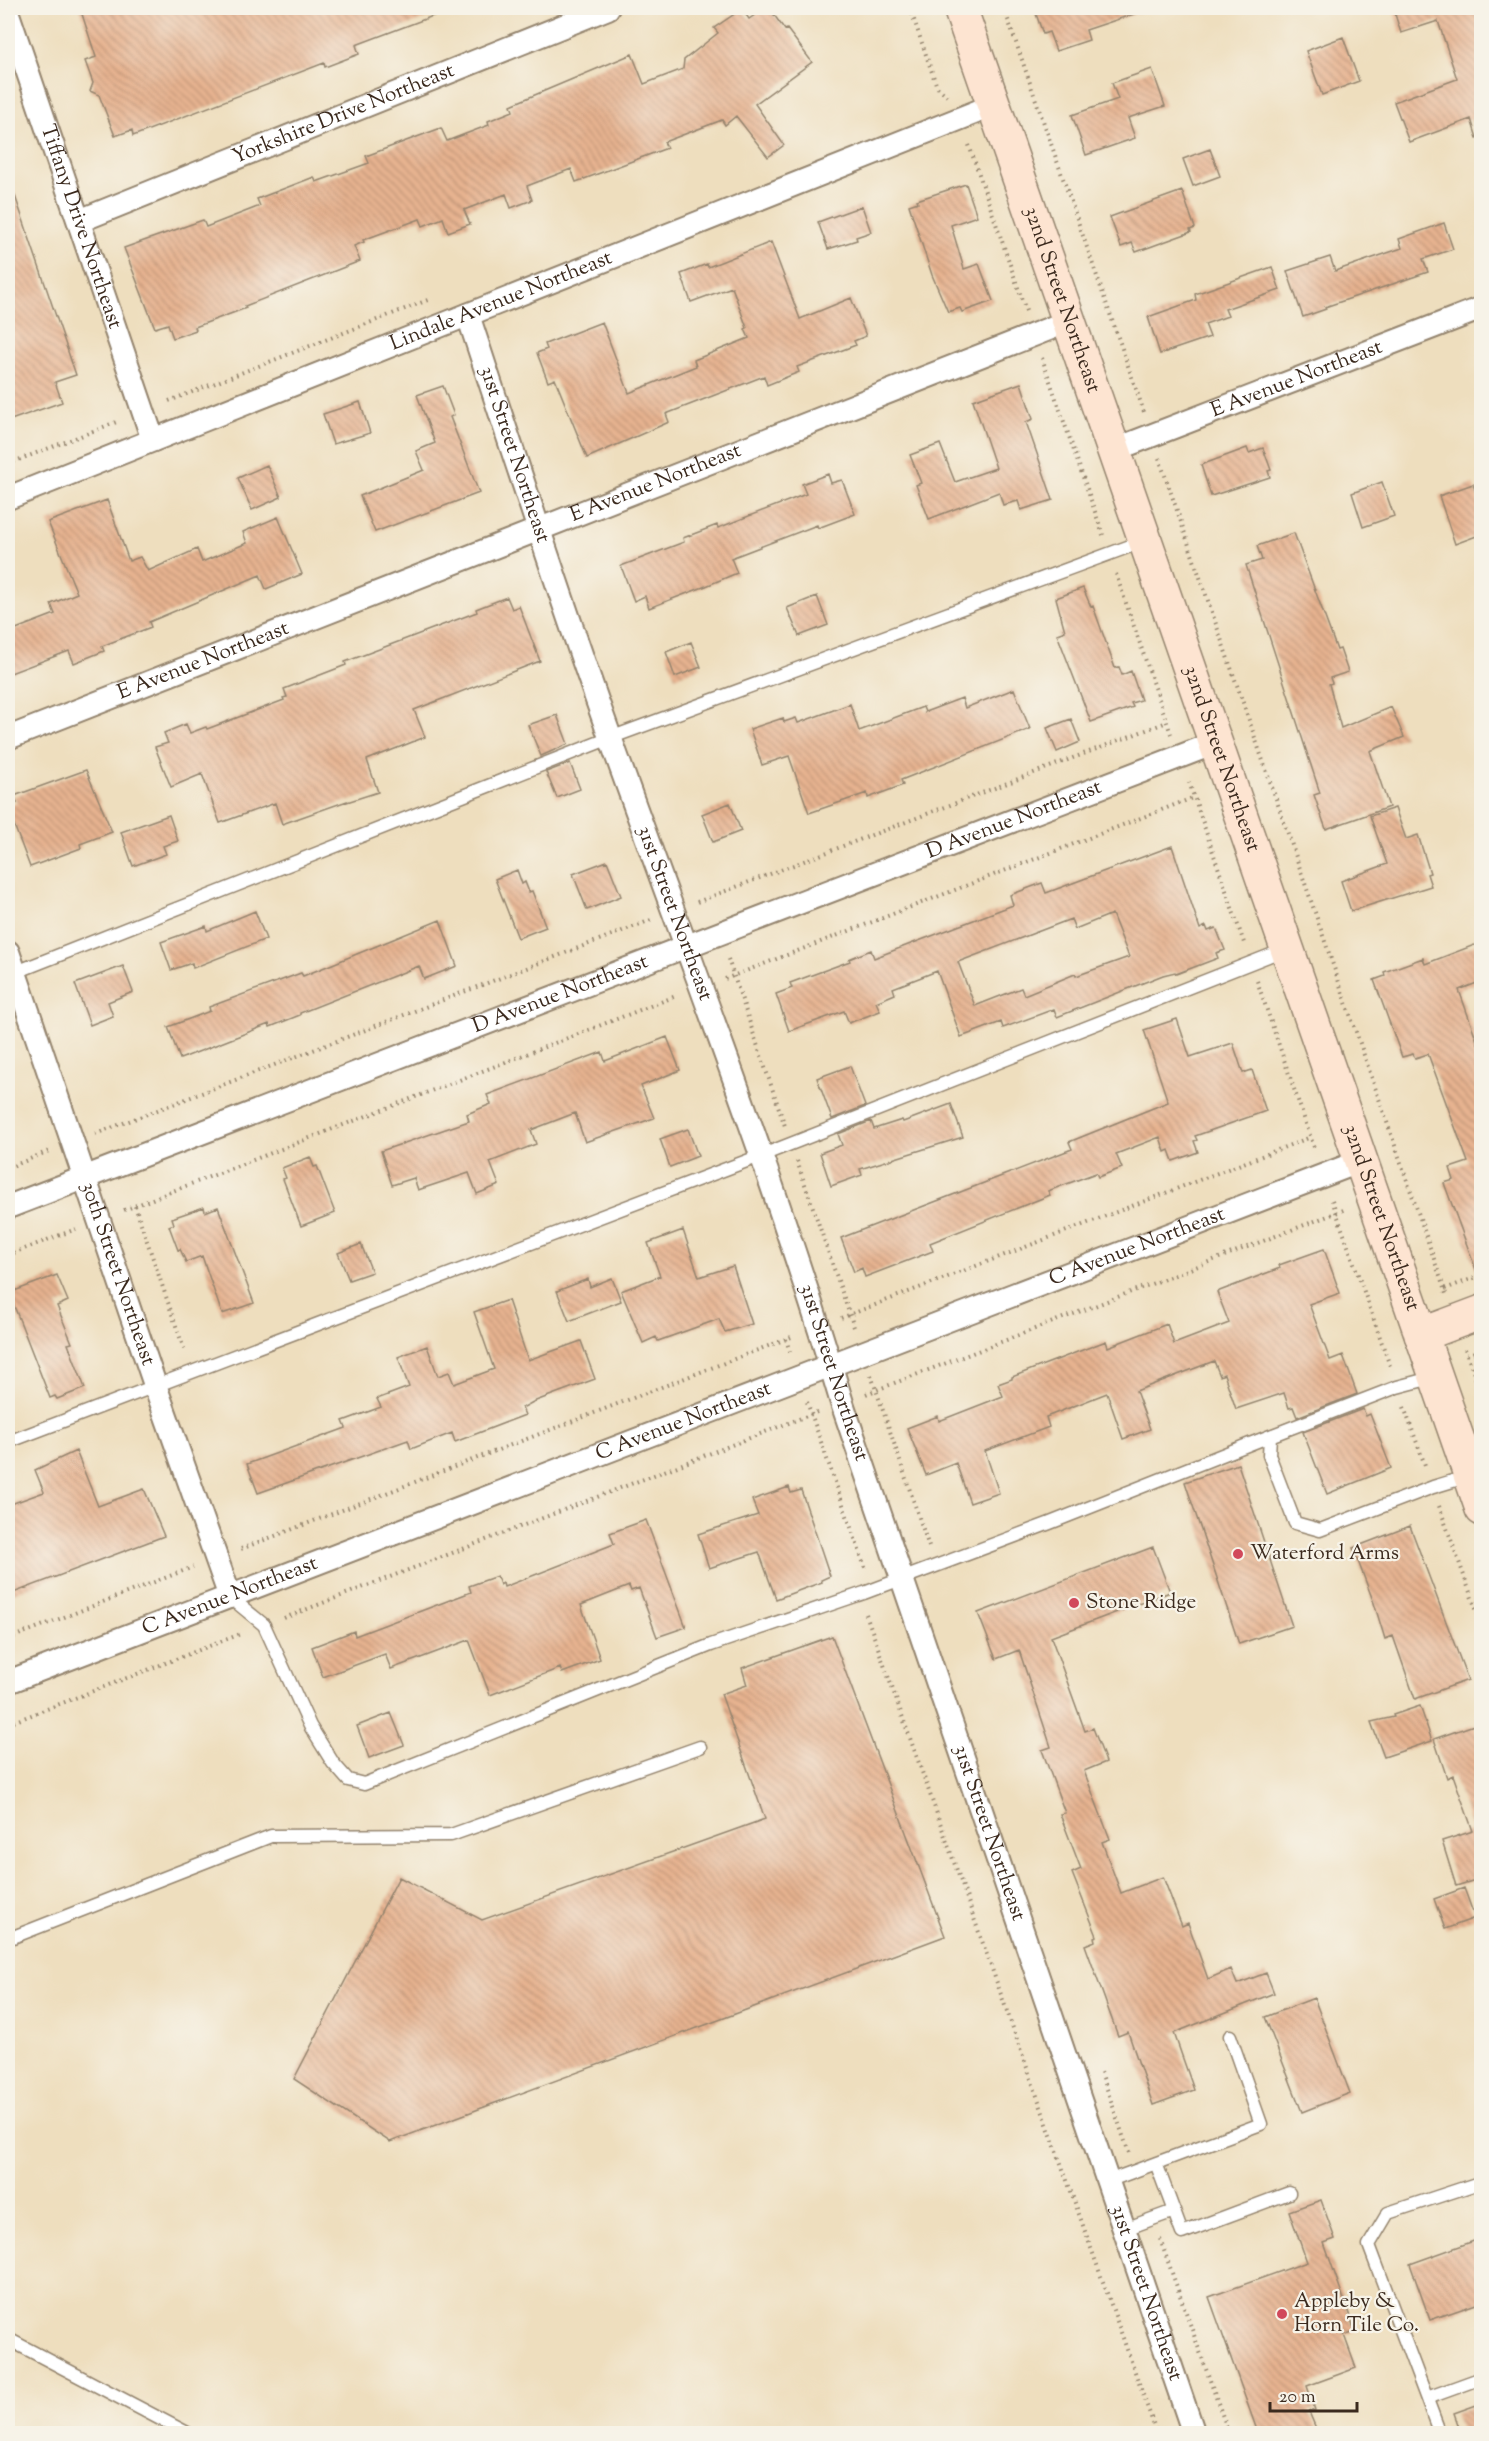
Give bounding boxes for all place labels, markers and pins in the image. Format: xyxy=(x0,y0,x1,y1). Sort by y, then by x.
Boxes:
place label: Waterford Arms xyxy=(1250,1539,1399,1569)
marker: Waterford Arms xyxy=(1231,1547,1245,1561)
place label: Stone Ridge xyxy=(1086,1588,1196,1618)
marker: Stone Ridge xyxy=(1067,1596,1081,1610)
place label: Appleby & Horn Tile Co. xyxy=(1294,2287,1419,2341)
marker: Appleby & Horn Tile Co. xyxy=(1275,2307,1289,2321)

